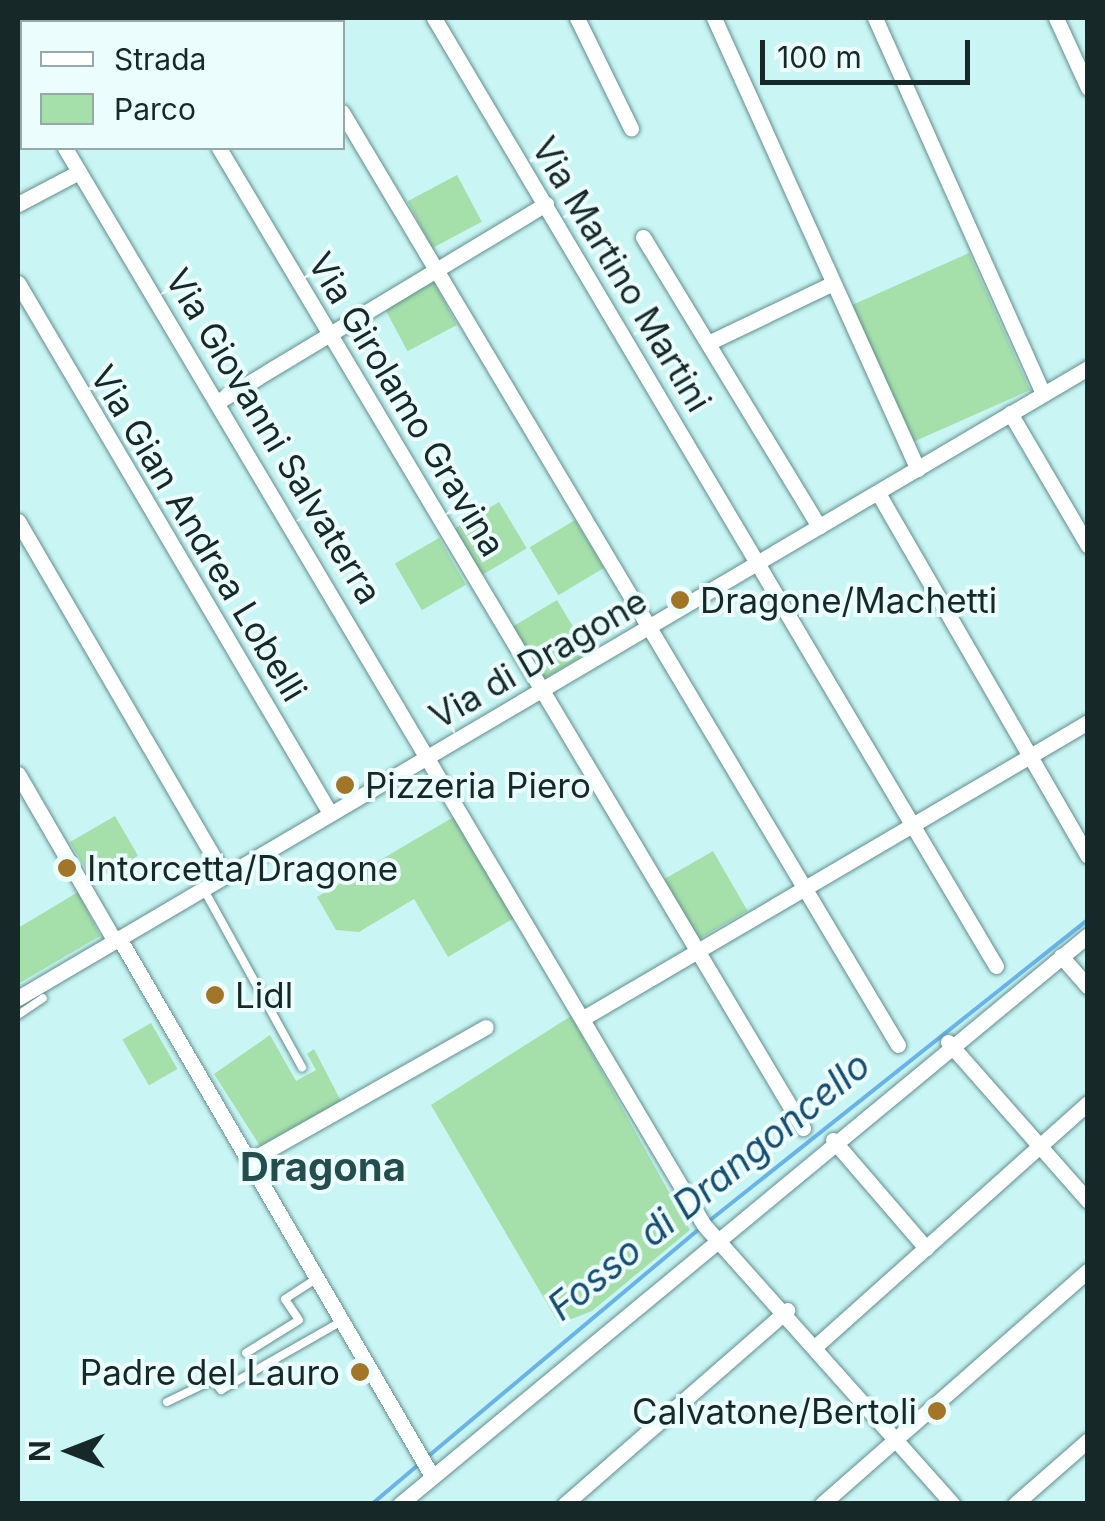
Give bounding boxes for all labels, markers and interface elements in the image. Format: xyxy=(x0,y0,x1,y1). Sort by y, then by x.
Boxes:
legend xyxy=(20,20,345,150)
scale bar xyxy=(765,20,975,82)
text: 100 m xyxy=(777,39,862,75)
text: Strada xyxy=(114,41,206,77)
text: Parco xyxy=(114,91,196,127)
street label: Via Martino Martini xyxy=(523,129,721,419)
street label: Via Girolamo Gravina xyxy=(300,245,514,563)
street label: Via Giovanni Salvaterra xyxy=(157,261,391,611)
street label: Via Gian Andrea Lobelli xyxy=(82,358,316,708)
street label: Via di Dragone xyxy=(422,579,654,737)
place label: Dragone/Machetti xyxy=(700,579,997,621)
marker: Dragone/Machetti xyxy=(669,589,691,611)
place label: Pizzeria Piero xyxy=(365,764,591,806)
marker: Pizzeria Piero xyxy=(334,774,356,796)
place label: Intorcetta/Dragone xyxy=(87,847,398,889)
marker: Intorcetta/Dragone xyxy=(56,857,78,879)
place label: Lidl xyxy=(235,974,293,1016)
marker: Lidl xyxy=(204,984,226,1006)
water label: Fosso di Drangoncello xyxy=(539,1042,879,1330)
district label: Dragona xyxy=(240,1143,406,1191)
place label: Padre del Lauro xyxy=(80,1351,340,1393)
marker: Padre del Lauro xyxy=(349,1361,371,1383)
place label: Calvatone/Bertoli xyxy=(632,1390,917,1432)
marker: Calvatone/Bertoli xyxy=(926,1400,948,1422)
north arrow xyxy=(20,1401,120,1501)
text: N xyxy=(23,1440,57,1462)

